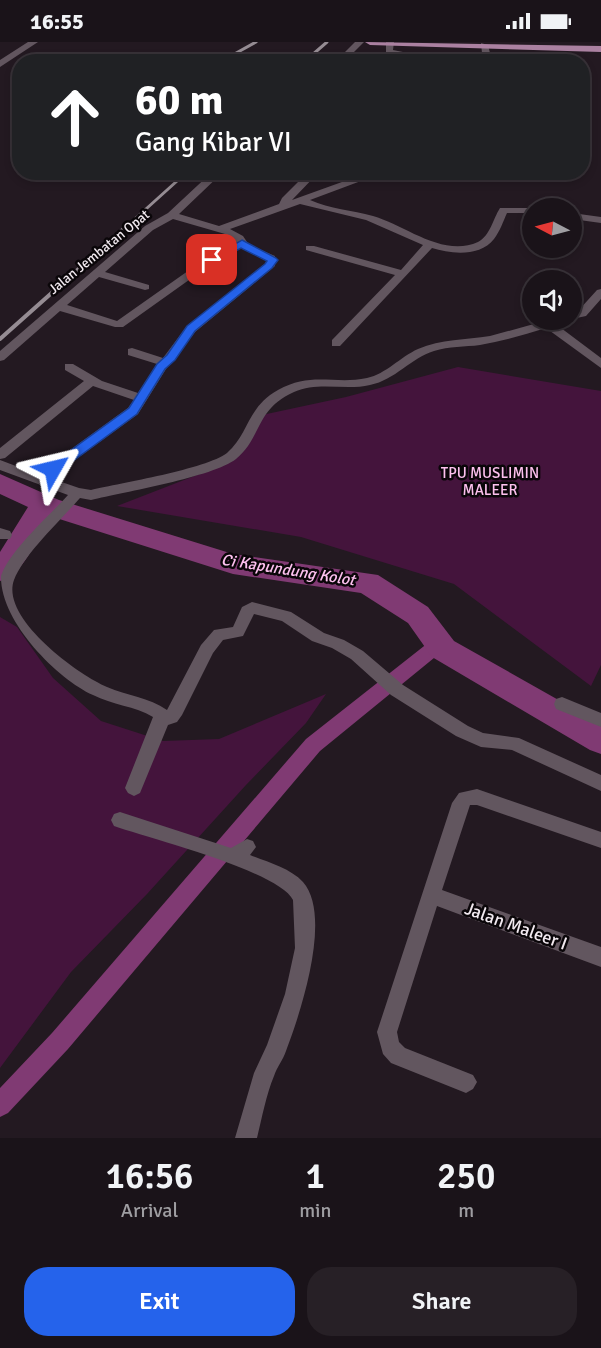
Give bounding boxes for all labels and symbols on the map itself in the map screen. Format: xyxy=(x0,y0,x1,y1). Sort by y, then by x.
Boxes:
north arrow xyxy=(522,198,582,258)
street label: Jalan Jembatan Opat xyxy=(45,206,153,298)
pin xyxy=(186,234,237,285)
position arrow xyxy=(21,437,85,501)
park label: TPU MUSLIMIN MALEER xyxy=(441,464,539,499)
water label: Ci Kapundung Kolot xyxy=(220,550,359,591)
street label: Jalan Maleer I xyxy=(462,897,570,955)

